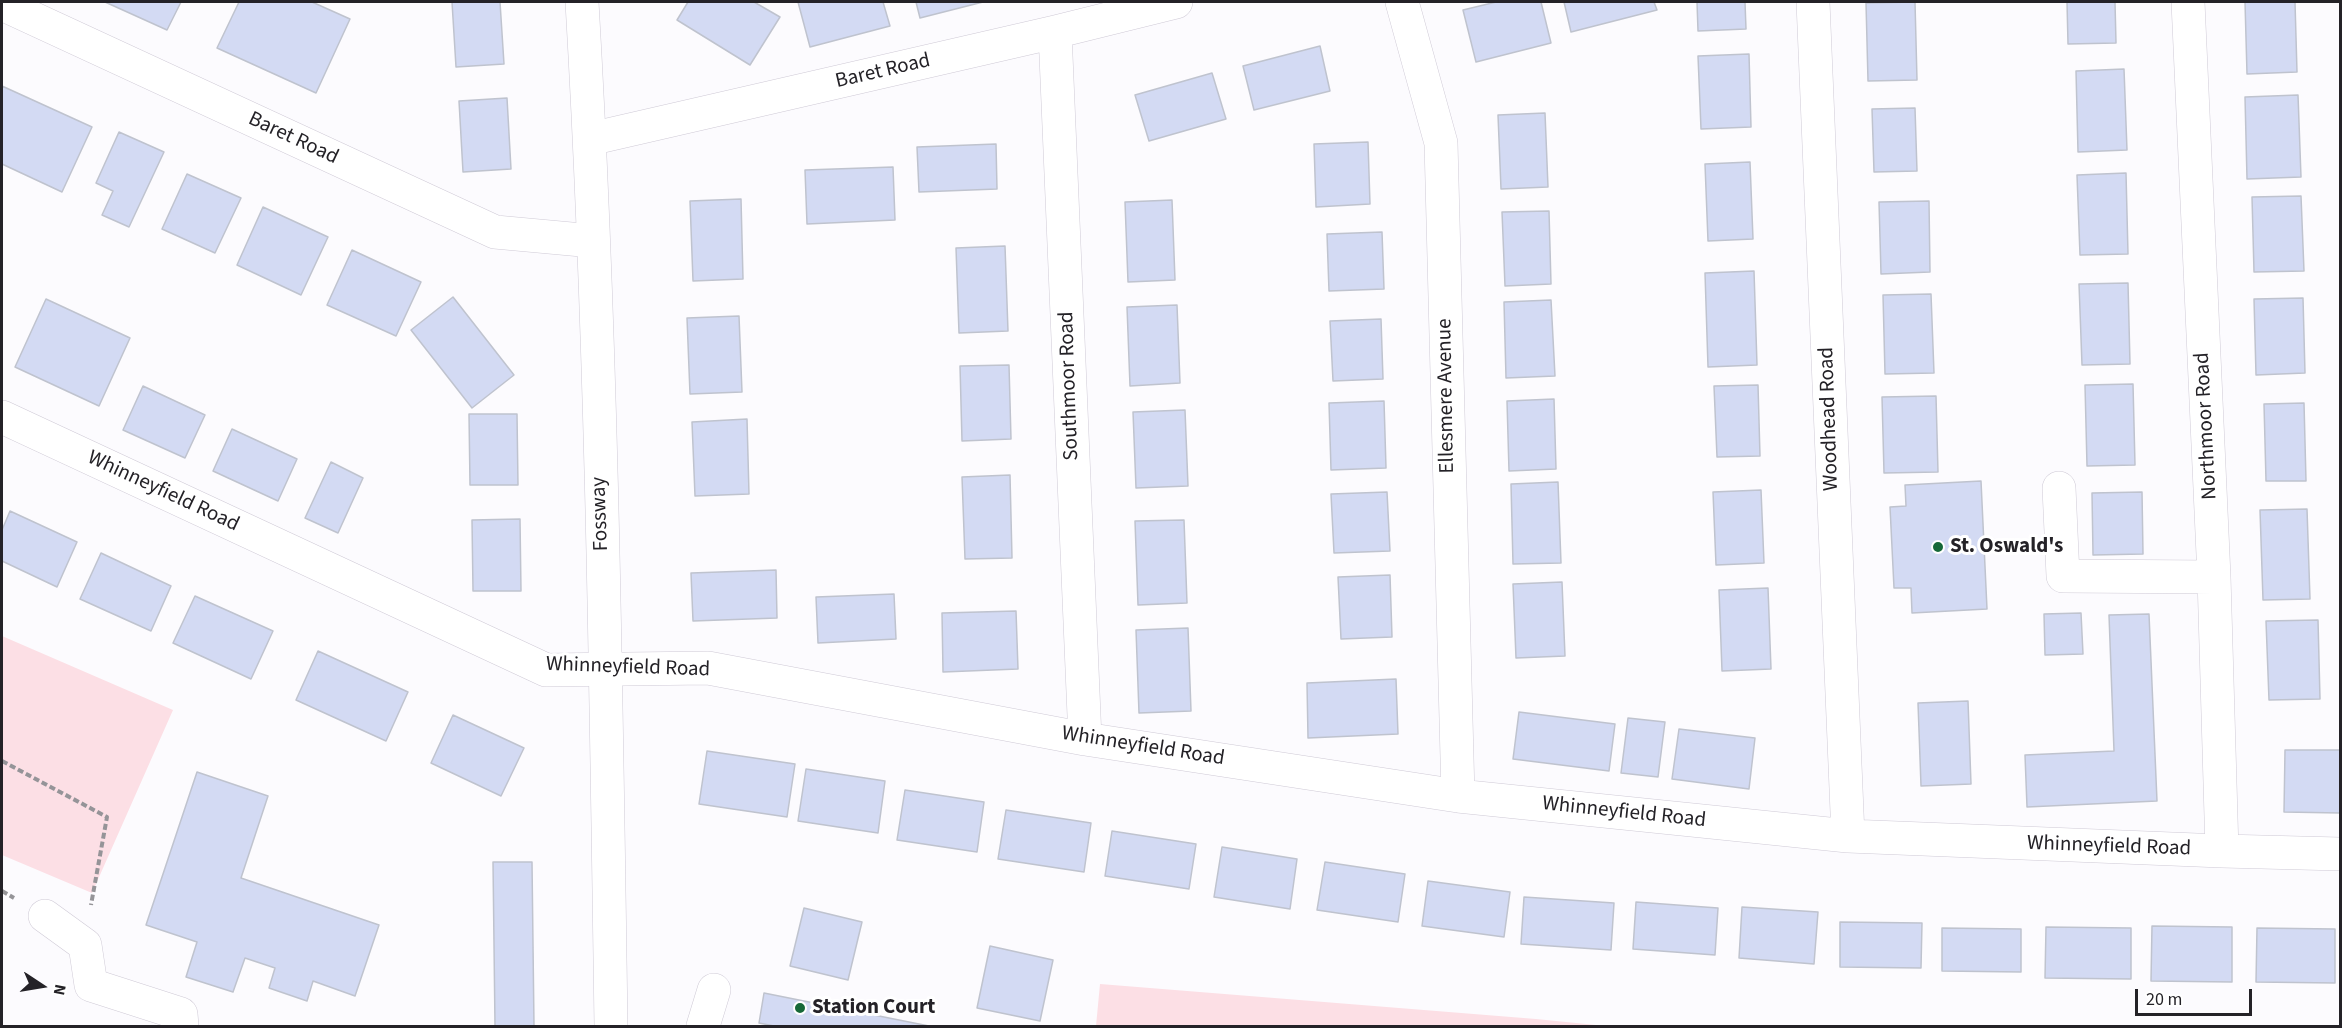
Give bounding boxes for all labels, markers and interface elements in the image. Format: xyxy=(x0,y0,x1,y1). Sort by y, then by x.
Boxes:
street label: Baret Road xyxy=(833,49,933,95)
street label: Baret Road xyxy=(244,107,342,171)
street label: Southmoor Road xyxy=(1055,311,1085,461)
street label: Ellesmere Avenue xyxy=(1433,318,1461,474)
street label: Woodhead Road xyxy=(1815,347,1845,491)
street label: Northmoor Road xyxy=(2191,352,2223,500)
street label: Whinneyfield Road xyxy=(83,446,243,538)
street label: Fossway xyxy=(587,476,615,552)
place label: St. Oswald's xyxy=(1950,534,2063,560)
marker: St. Oswald's xyxy=(1931,540,1945,554)
street label: Whinneyfield Road xyxy=(545,653,711,683)
street label: Whinneyfield Road xyxy=(1060,722,1226,772)
street label: Whinneyfield Road xyxy=(1541,792,1707,834)
street label: Whinneyfield Road xyxy=(2026,832,2192,862)
north arrow xyxy=(12,956,72,1016)
scale bar xyxy=(2138,977,2255,1015)
text: N xyxy=(48,982,71,997)
text: 20 m xyxy=(2146,987,2182,1012)
place label: Station Court xyxy=(812,995,935,1021)
marker: Station Court xyxy=(793,1001,807,1015)

